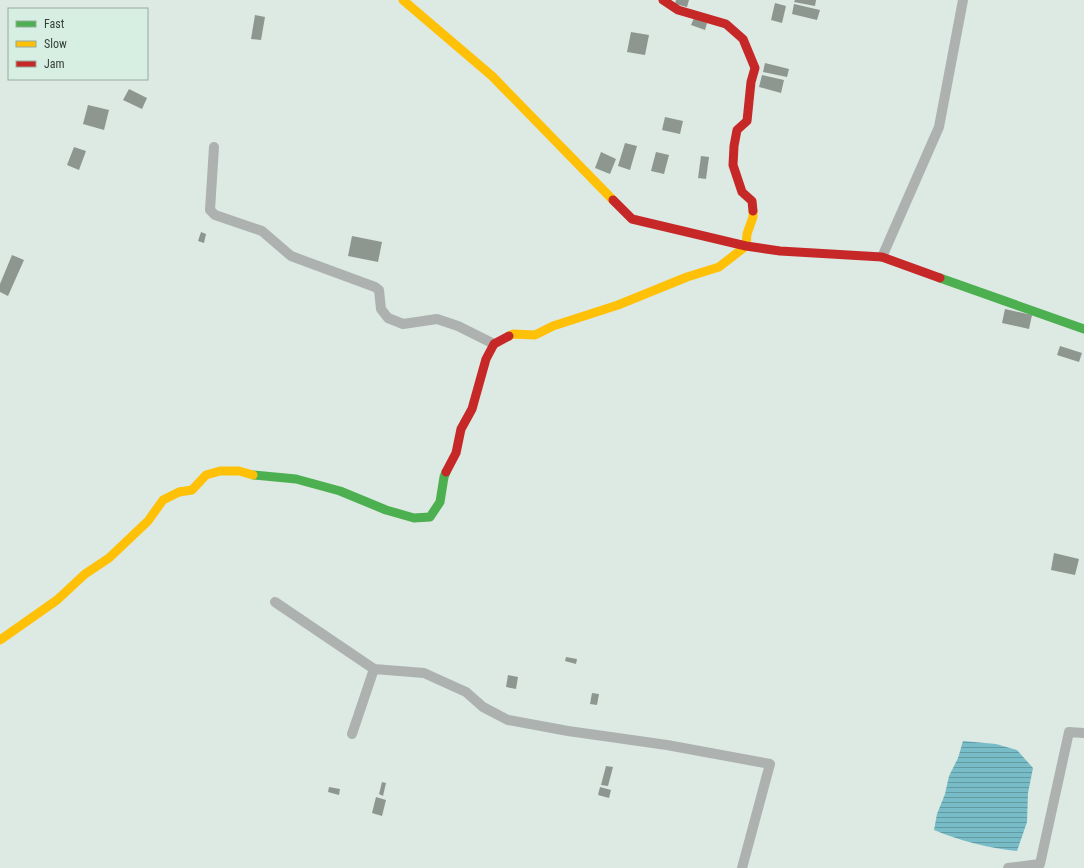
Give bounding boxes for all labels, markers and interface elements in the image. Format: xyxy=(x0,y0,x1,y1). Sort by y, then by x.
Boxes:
legend xyxy=(8,8,148,80)
text: Fast xyxy=(44,17,65,31)
text: Slow xyxy=(44,37,67,51)
text: Jam xyxy=(44,57,65,71)

